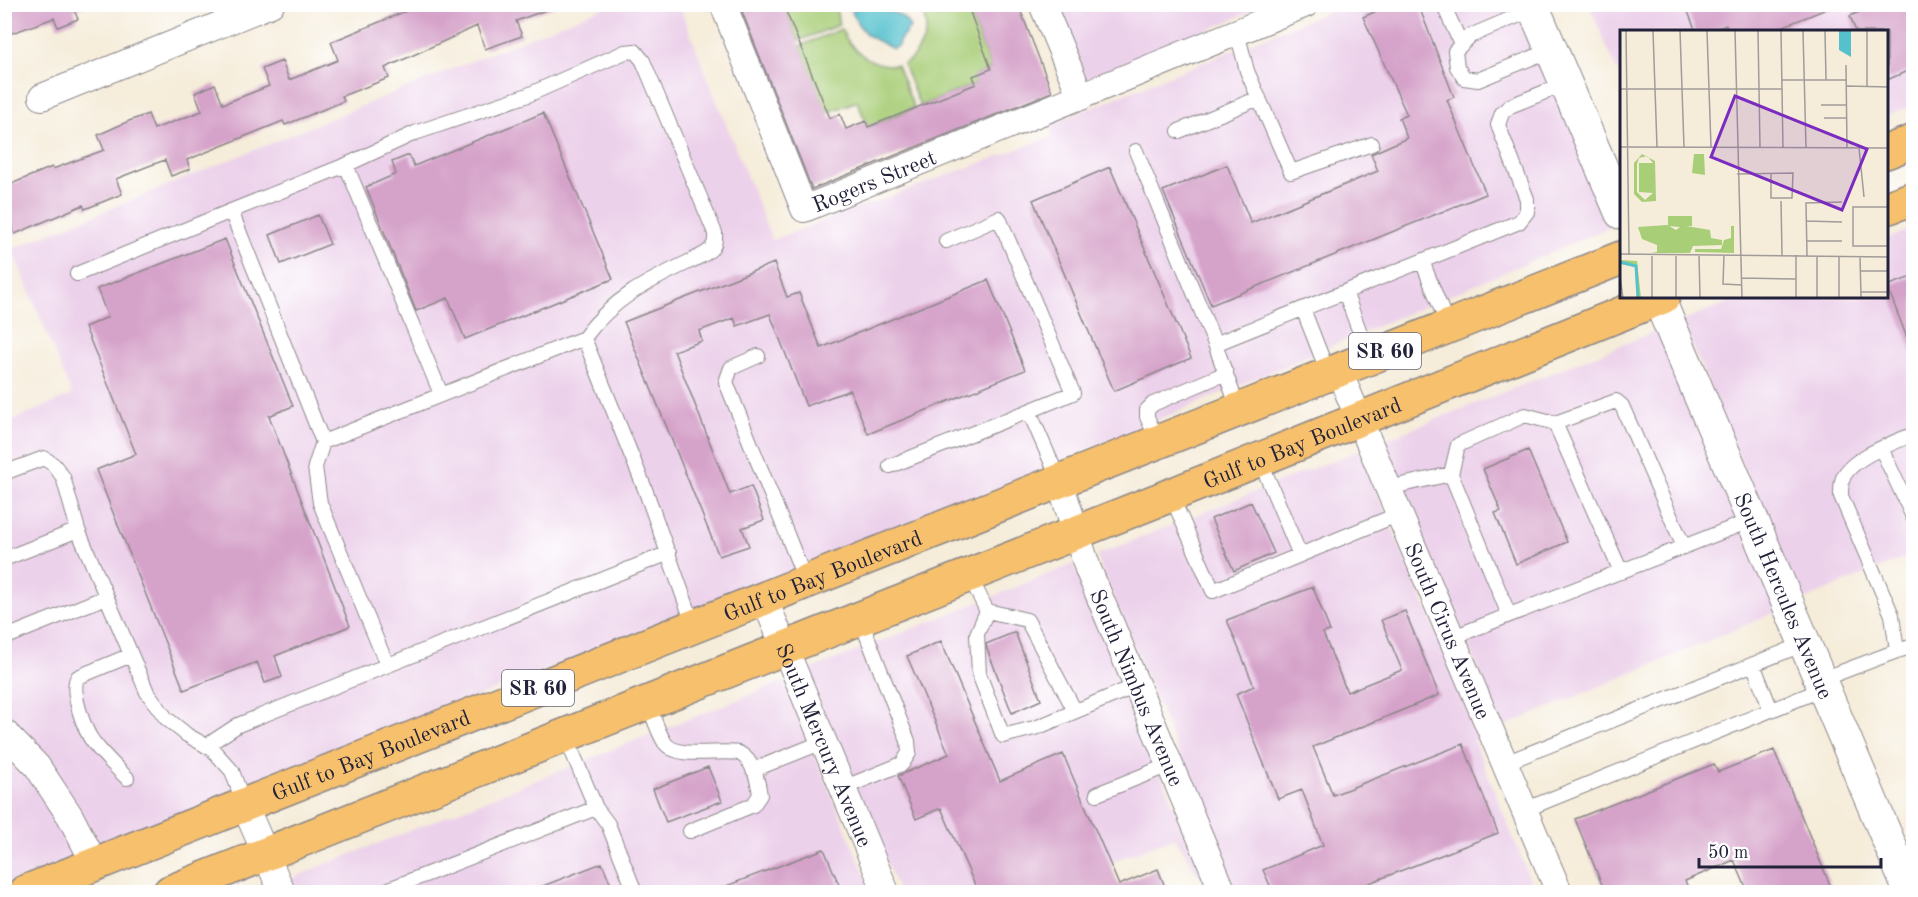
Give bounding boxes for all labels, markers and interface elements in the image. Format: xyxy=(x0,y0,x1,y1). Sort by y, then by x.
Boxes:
inset map xyxy=(1620,30,1888,298)
street label: Rogers Street xyxy=(810,147,940,217)
road number: SR 60 xyxy=(1349,333,1421,369)
street label: Gulf to Bay Boulevard xyxy=(1200,394,1405,494)
street label: South Hercules Avenue xyxy=(1729,490,1836,702)
street label: Gulf to Bay Boulevard xyxy=(721,528,926,626)
street label: South Cirus Avenue xyxy=(1400,540,1494,723)
street label: South Nimbus Avenue xyxy=(1085,587,1187,790)
street label: South Mercury Avenue xyxy=(771,641,875,850)
road number: SR 60 xyxy=(502,670,574,706)
street label: Gulf to Bay Boulevard xyxy=(269,707,474,806)
scale bar xyxy=(1699,831,1880,869)
text: 50 m xyxy=(1708,844,1748,862)

